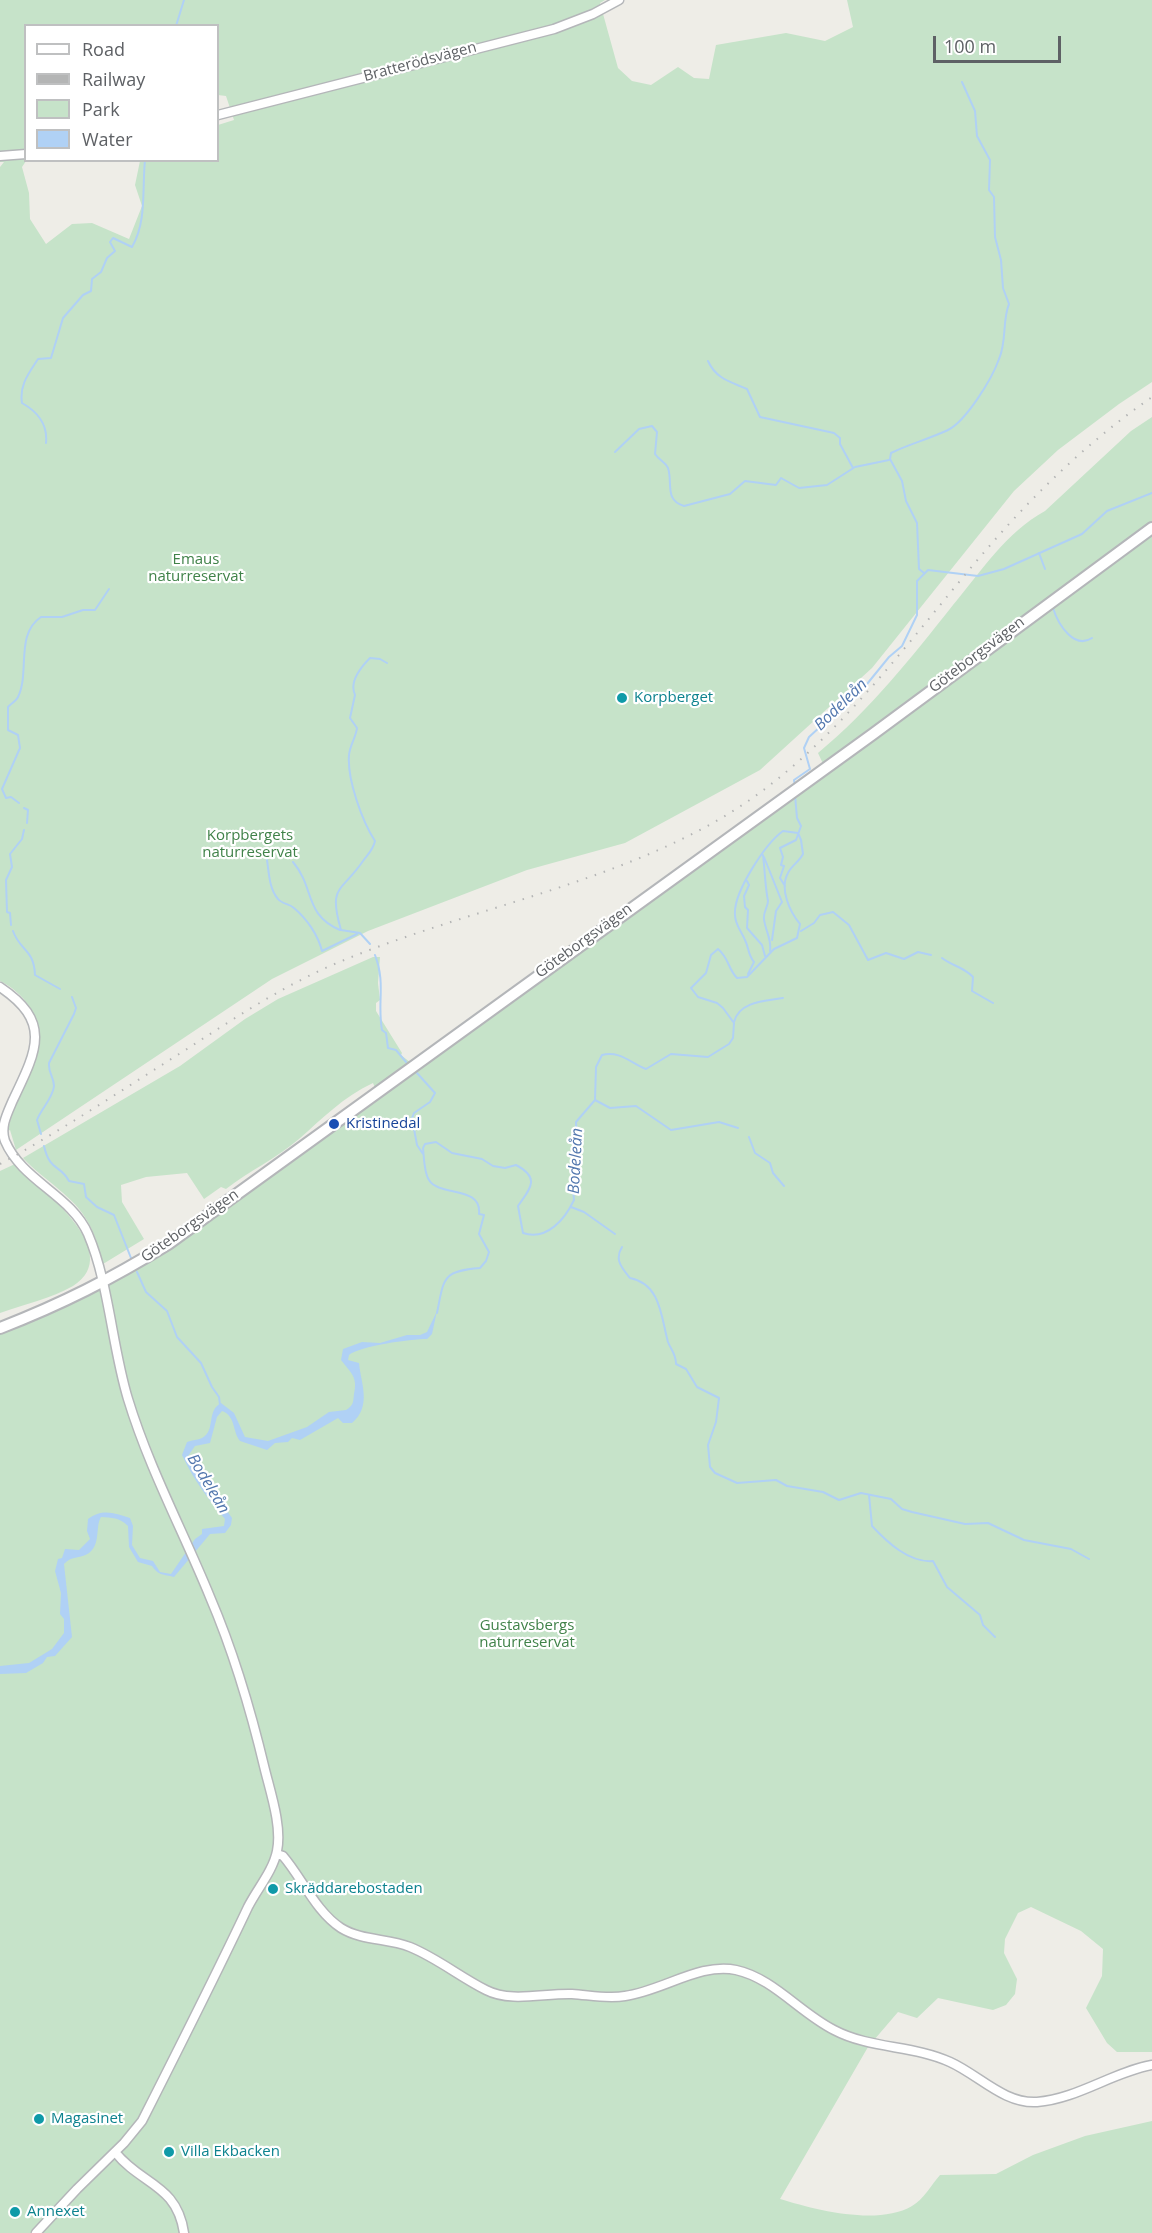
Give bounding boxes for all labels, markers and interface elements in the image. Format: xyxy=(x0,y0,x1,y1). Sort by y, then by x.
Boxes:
legend xyxy=(24,24,219,162)
scale bar xyxy=(936,24,1064,62)
text: 100 m xyxy=(944,34,996,58)
text: Road xyxy=(82,37,125,61)
street label: Bratterödsvägen xyxy=(361,38,479,86)
text: Railway xyxy=(82,67,145,91)
text: Park xyxy=(82,97,120,121)
text: Water xyxy=(82,127,133,151)
park label: Emaus naturreservat xyxy=(148,551,244,586)
street label: Göteborgsvägen xyxy=(926,613,1028,697)
water label: Bodeleån xyxy=(811,675,871,735)
place label: Korpberget xyxy=(634,689,713,707)
marker: Korpberget xyxy=(615,691,629,705)
park label: Korpbergets naturreservat xyxy=(202,827,298,862)
street label: Göteborgsvägen xyxy=(532,900,636,982)
place label: Kristinedal xyxy=(346,1115,420,1133)
marker: Kristinedal xyxy=(327,1117,341,1131)
water label: Bodeleån xyxy=(565,1127,587,1195)
street label: Göteborgsvägen xyxy=(138,1186,242,1266)
water label: Bodeleån xyxy=(183,1451,233,1517)
park label: Gustavsbergs naturreservat xyxy=(479,1617,575,1652)
place label: Skräddarebostaden xyxy=(285,1880,423,1898)
marker: Skräddarebostaden xyxy=(266,1882,280,1896)
place label: Magasinet xyxy=(51,2110,123,2128)
marker: Magasinet xyxy=(32,2112,46,2126)
place label: Villa Ekbacken xyxy=(181,2143,280,2161)
marker: Villa Ekbacken xyxy=(162,2145,176,2159)
place label: Annexet xyxy=(27,2203,85,2221)
marker: Annexet xyxy=(8,2205,22,2219)

